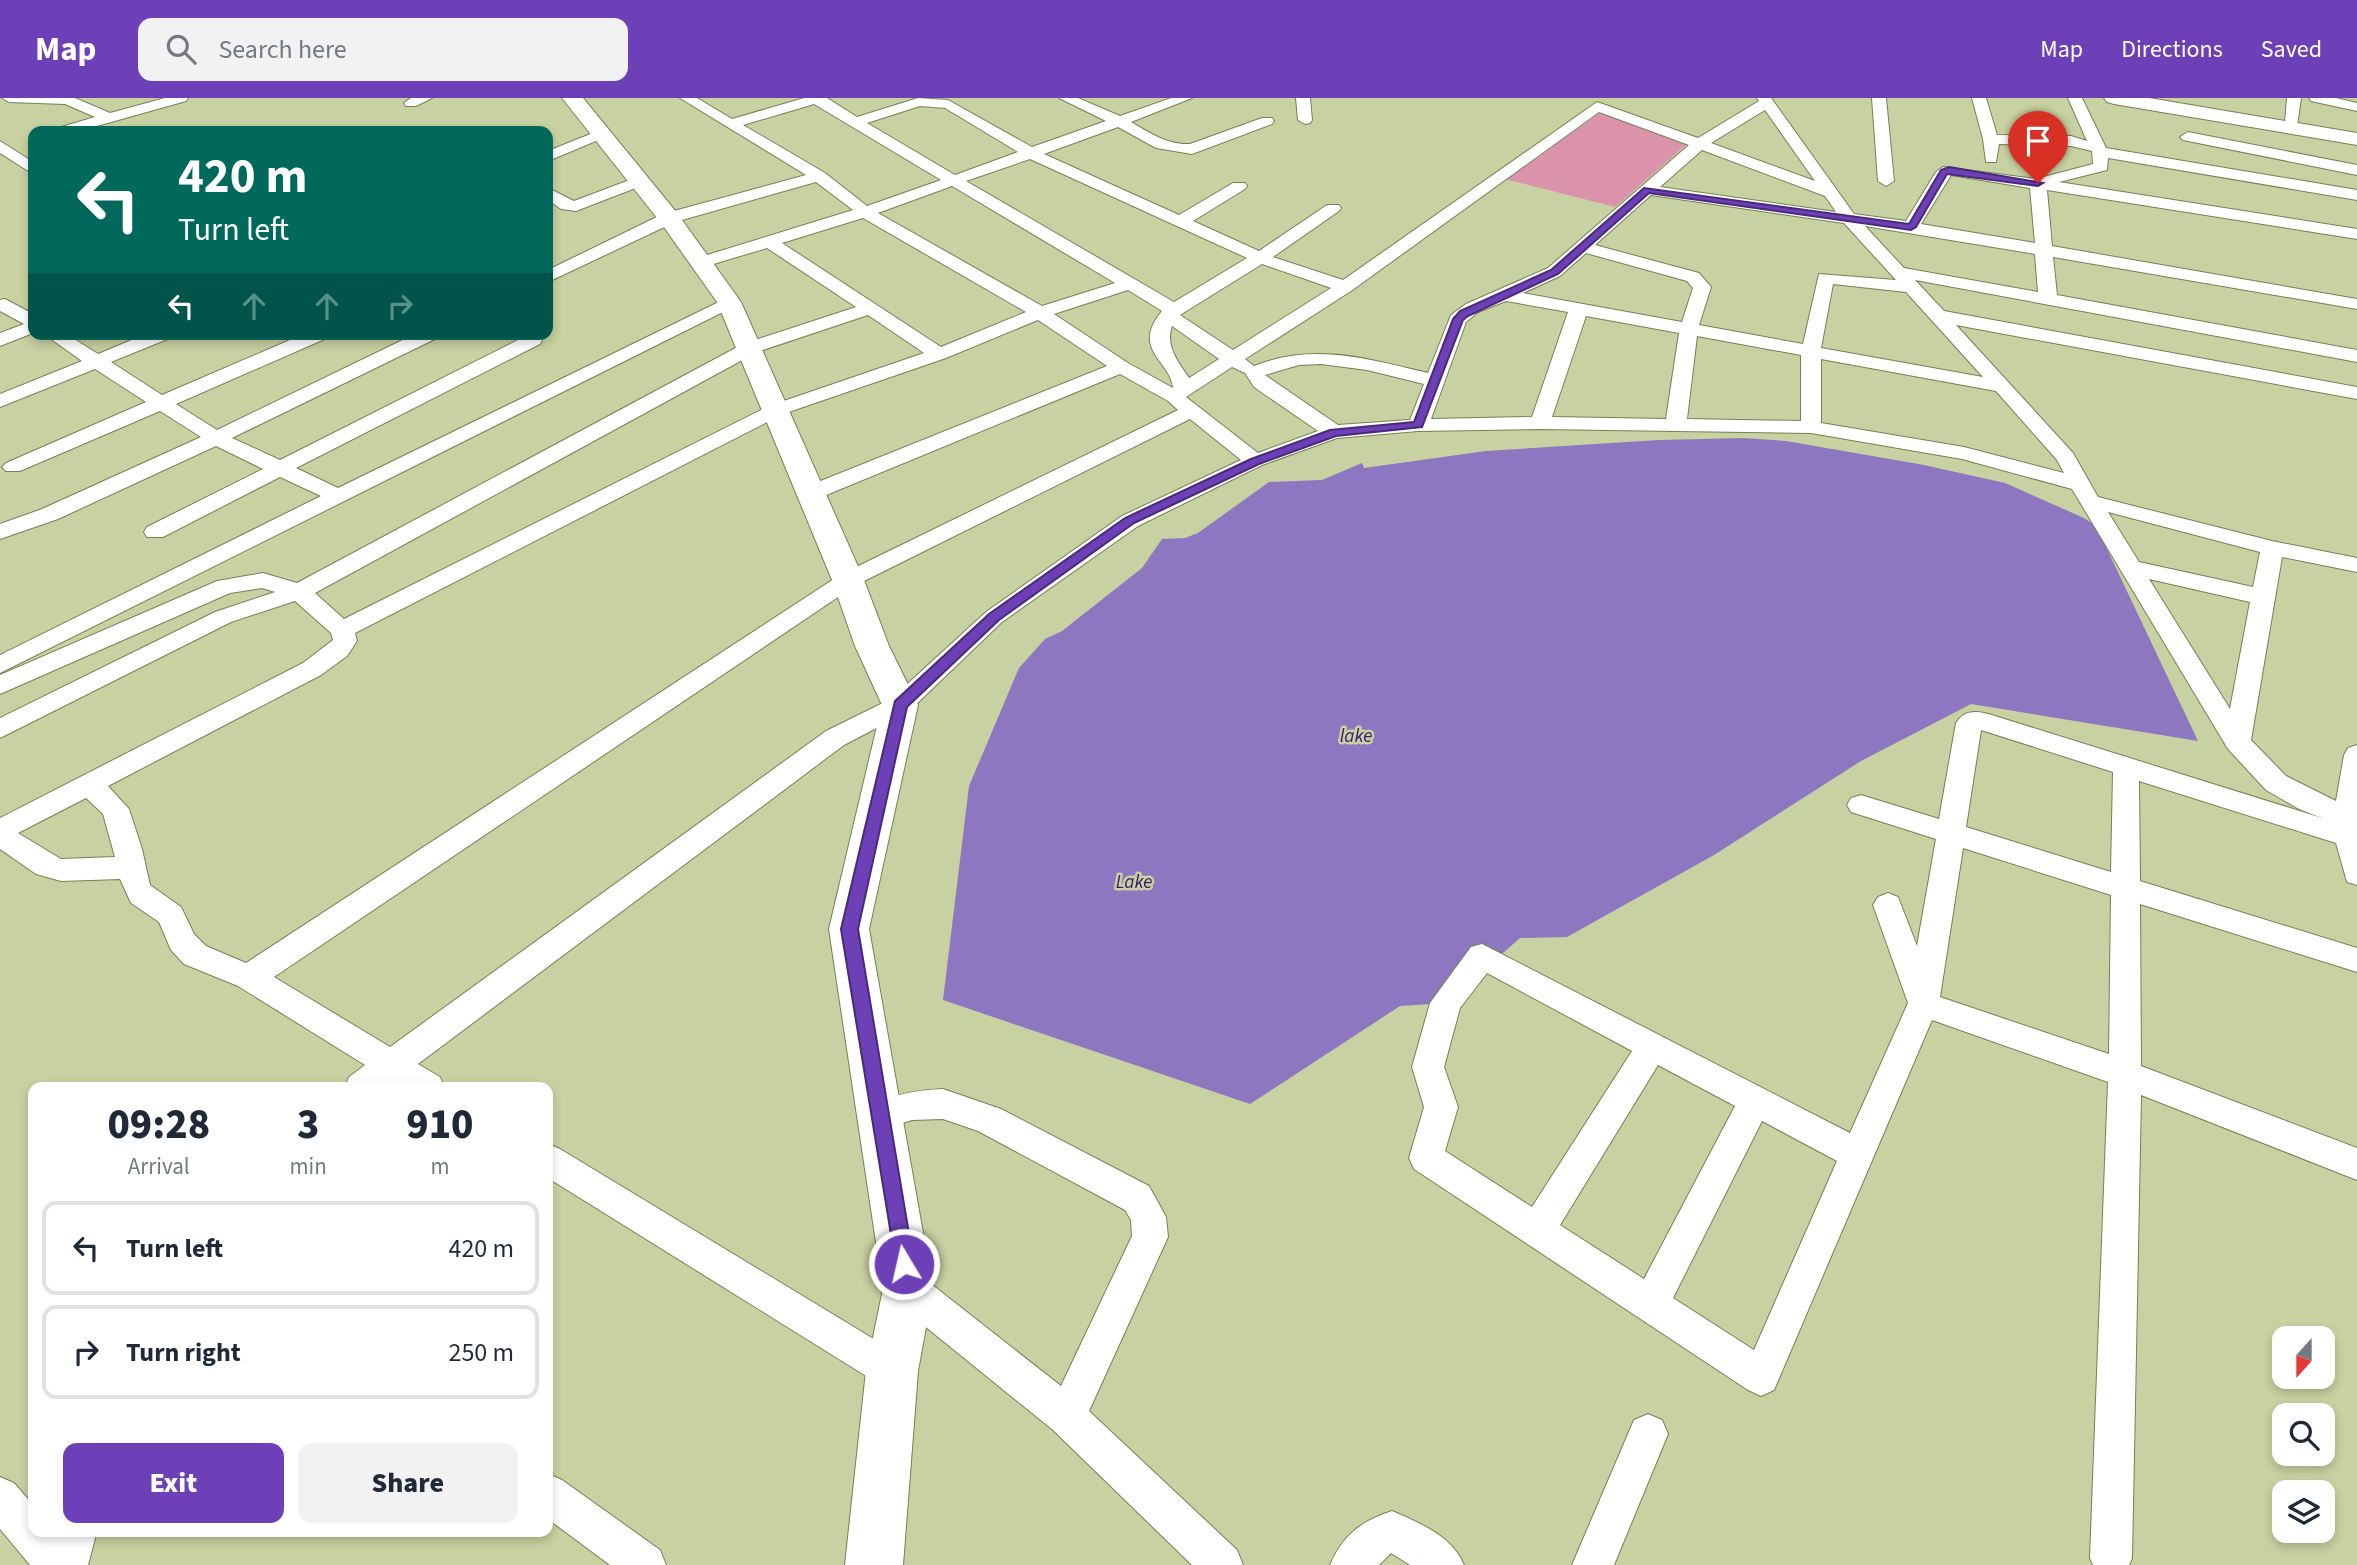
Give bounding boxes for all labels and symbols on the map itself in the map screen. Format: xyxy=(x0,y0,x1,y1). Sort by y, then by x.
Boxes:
pin xyxy=(2008,111,2068,183)
water label: lake xyxy=(1340,723,1372,750)
water label: Lake xyxy=(1116,869,1152,896)
position arrow xyxy=(867,1227,941,1301)
north arrow xyxy=(2272,1326,2334,1390)

